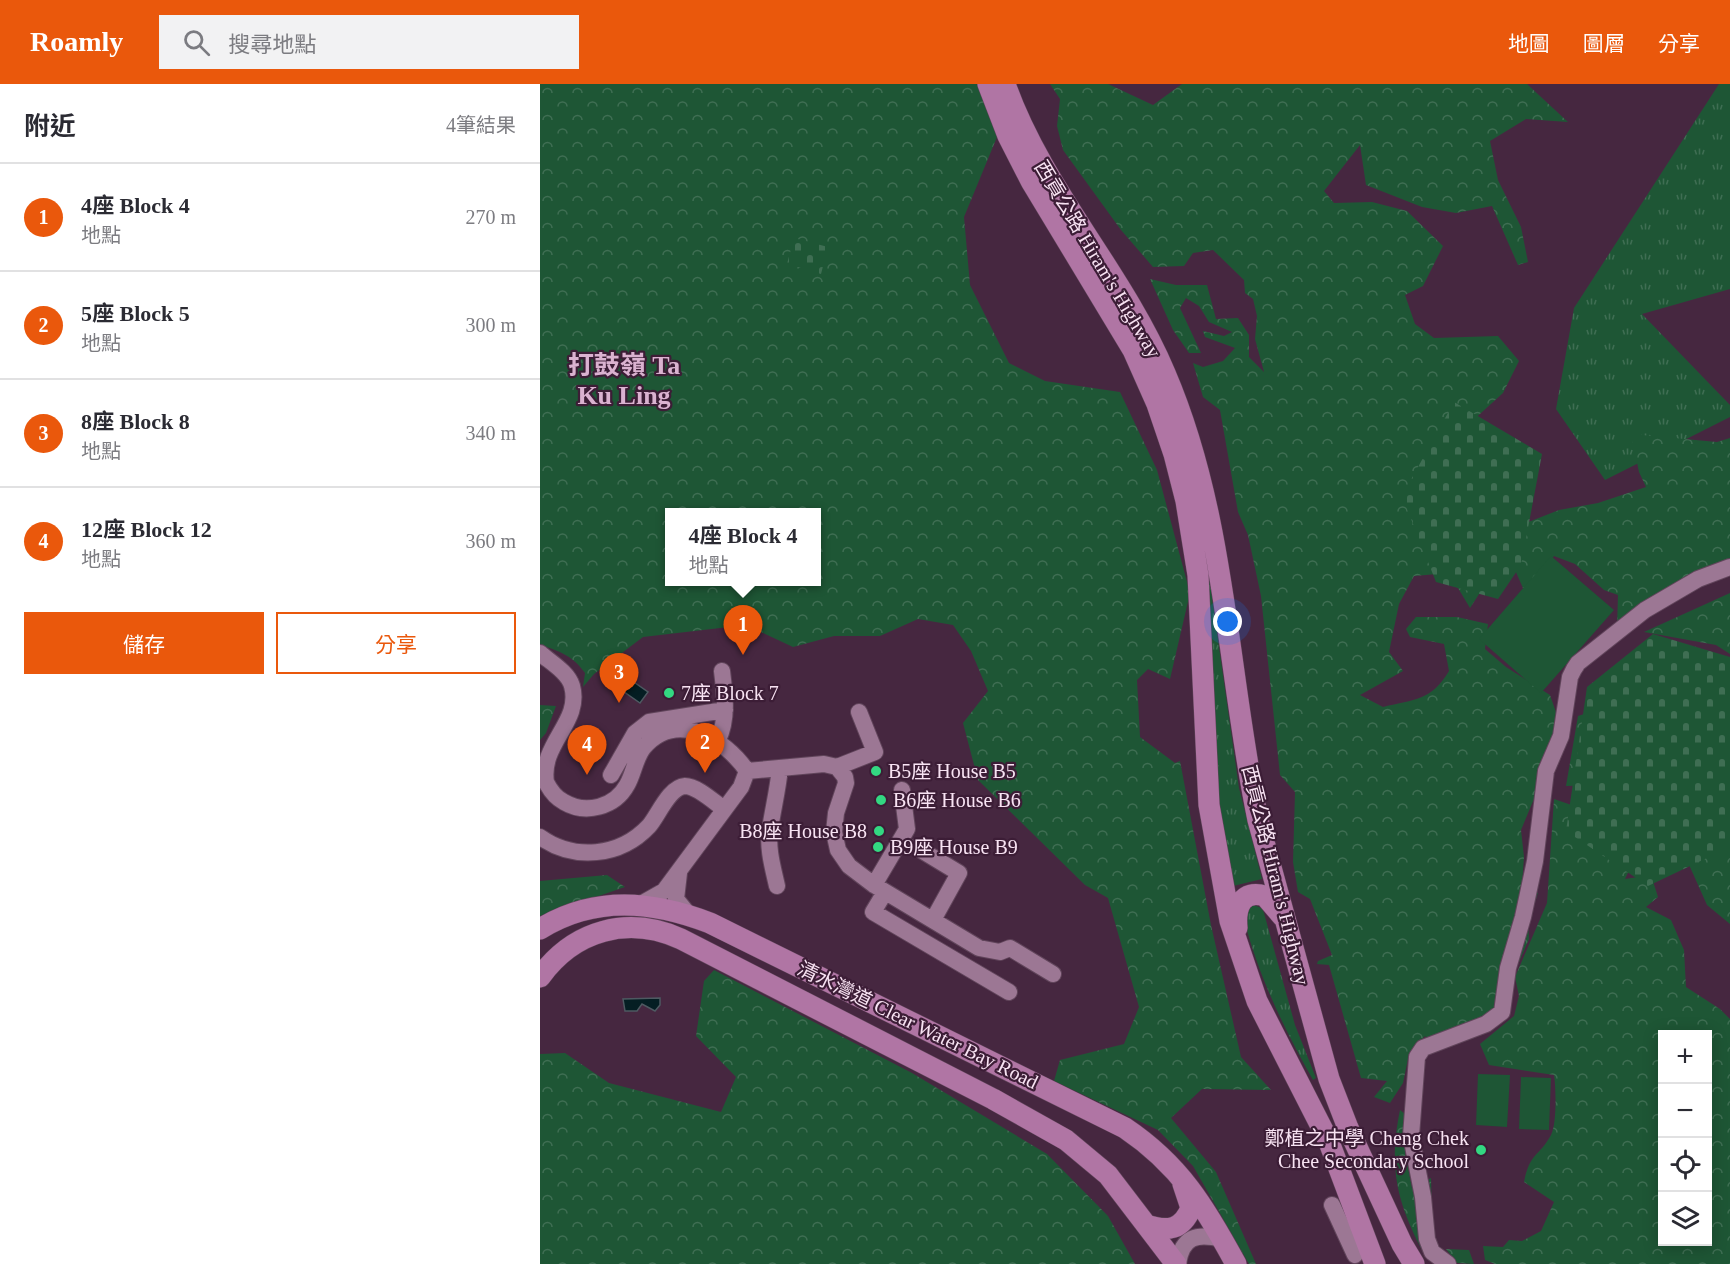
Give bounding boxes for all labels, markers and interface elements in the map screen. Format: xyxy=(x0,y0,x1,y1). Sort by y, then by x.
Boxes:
search box xyxy=(159,15,579,69)
text: Roamly xyxy=(30,26,123,57)
icon: search xyxy=(180,26,213,59)
text: 搜尋地點 xyxy=(228,32,316,57)
text: 地圖 xyxy=(1508,32,1550,56)
text: 圖層 xyxy=(1583,32,1625,56)
text: 分享 xyxy=(1658,32,1700,56)
text: 附近 xyxy=(24,112,76,141)
text: 4筆結果 xyxy=(446,114,516,136)
street label: 西貢公路 Hiram's Highway xyxy=(1030,157,1166,362)
text: 4座 Block 4 xyxy=(81,193,190,218)
text: 1 xyxy=(39,206,49,228)
text: 270 m xyxy=(465,206,516,228)
text: 地點 xyxy=(81,224,121,246)
text: 5座 Block 5 xyxy=(81,301,190,326)
text: 2 xyxy=(39,314,49,336)
text: 300 m xyxy=(465,314,516,336)
text: 地點 xyxy=(81,332,121,354)
district label: 打鼓嶺 Ta Ku Ling xyxy=(568,351,680,410)
text: 8座 Block 8 xyxy=(81,409,190,434)
text: 3 xyxy=(39,422,49,444)
text: 340 m xyxy=(465,422,516,444)
text: 地點 xyxy=(81,440,121,462)
popup xyxy=(665,508,821,586)
text: 12座 Block 12 xyxy=(81,517,212,542)
text: 4座 Block 4 xyxy=(689,523,797,548)
text: 4 xyxy=(39,530,49,552)
text: 360 m xyxy=(465,530,516,552)
text: 地點 xyxy=(81,548,121,570)
text: 地點 xyxy=(689,554,729,576)
pin: 1 xyxy=(724,606,762,655)
your location xyxy=(1213,607,1242,636)
button: 儲存 xyxy=(24,612,264,674)
button: 分享 xyxy=(276,612,516,674)
pin: 3 xyxy=(600,654,638,703)
place label: 7座 Block 7 xyxy=(681,682,779,704)
marker: 7座 Block 7 xyxy=(662,686,676,700)
pin: 2 xyxy=(686,724,724,773)
pin: 4 xyxy=(568,726,606,775)
place label: B5座 House B5 xyxy=(888,760,1016,782)
street label: 西貢公路 Hiram's Highway xyxy=(1237,763,1314,987)
marker: B5座 House B5 xyxy=(869,764,883,778)
place label: B6座 House B6 xyxy=(893,789,1021,811)
marker: B6座 House B6 xyxy=(874,793,888,807)
place label: B8座 House B8 xyxy=(739,820,867,842)
marker: B8座 House B8 xyxy=(872,824,886,838)
place label: B9座 House B9 xyxy=(890,836,1018,858)
marker: B9座 House B9 xyxy=(871,840,885,854)
street label: 清水灣道 Clear Water Bay Road xyxy=(794,957,1042,1094)
map controls xyxy=(1658,1030,1712,1246)
button: + xyxy=(1658,1030,1712,1084)
button: − xyxy=(1658,1084,1712,1138)
place label: 鄭植之中學 Cheng Chek Chee Secondary School xyxy=(1265,1127,1469,1173)
button: locate xyxy=(1658,1138,1712,1192)
marker: 鄭植之中學 Cheng Chek Chee Secondary School xyxy=(1474,1143,1488,1157)
button: layers xyxy=(1658,1192,1712,1246)

